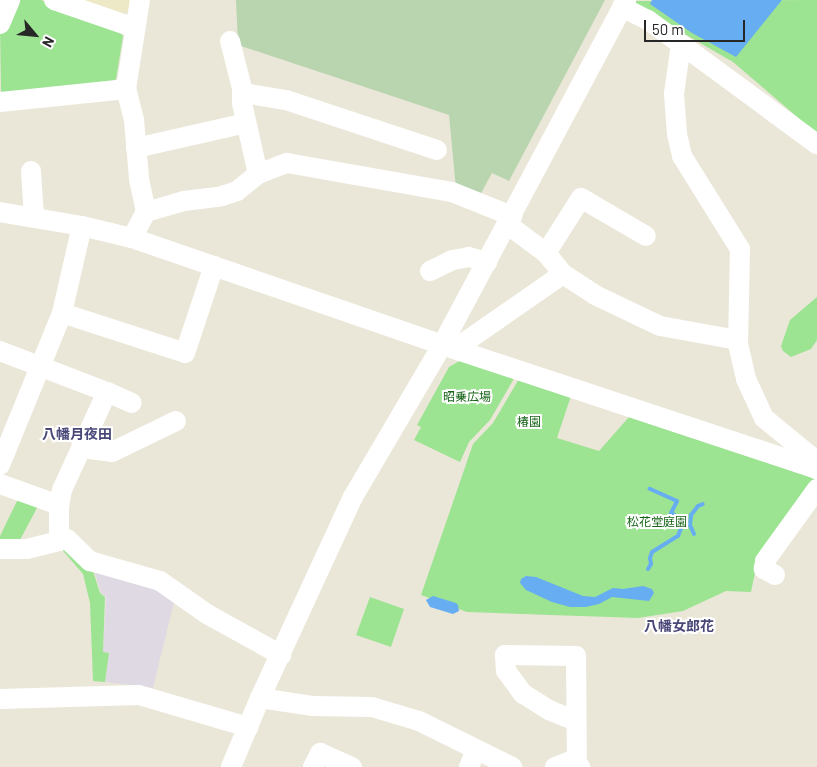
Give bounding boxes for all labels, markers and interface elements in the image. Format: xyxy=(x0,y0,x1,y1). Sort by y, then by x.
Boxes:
north arrow xyxy=(10,10,60,60)
scale bar xyxy=(647,10,748,42)
text: 50 m xyxy=(652,20,684,38)
text: N xyxy=(39,34,58,50)
park label: 昭乗広場 xyxy=(443,390,491,404)
park label: 椿園 xyxy=(517,415,541,429)
district label: 八幡月夜田 xyxy=(42,426,112,442)
park label: 松花堂庭園 xyxy=(627,515,687,529)
district label: 八幡女郎花 xyxy=(644,618,714,634)

